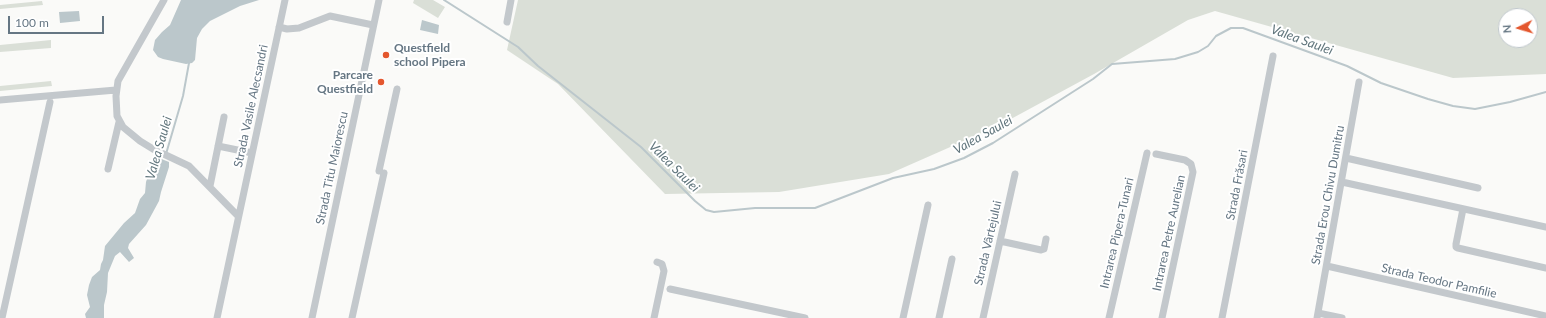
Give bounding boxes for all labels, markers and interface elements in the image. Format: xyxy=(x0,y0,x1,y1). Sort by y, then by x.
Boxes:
scale bar xyxy=(10,8,106,34)
north arrow xyxy=(1498,8,1538,48)
text: 100 m xyxy=(15,15,49,30)
water label: Valea Saulei xyxy=(1269,22,1335,58)
text: N xyxy=(1500,24,1513,34)
place label: Questfield school Pipera xyxy=(394,41,466,69)
street label: Strada Vasile Alecsandri xyxy=(231,43,271,169)
marker: Questfield school Pipera xyxy=(381,50,391,60)
place label: Parcare Questfield xyxy=(317,68,373,96)
marker: Parcare Questfield xyxy=(376,77,386,87)
street label: Strada Titu Maiorescu xyxy=(313,110,351,226)
water label: Valea Saulei xyxy=(951,112,1015,158)
water label: Valea Saulei xyxy=(143,115,175,181)
street label: Strada Erou Chivu Dumitru xyxy=(1309,124,1347,266)
water label: Valea Saulei xyxy=(646,139,702,195)
street label: Strada Frăsari xyxy=(1223,149,1251,221)
street label: Intrarea Petre Aurelian xyxy=(1150,174,1188,292)
street label: Intrarea Pipera-Tunari xyxy=(1097,176,1137,290)
street label: Strada Vârtejului xyxy=(971,199,1005,287)
street label: Strada Teodor Pamfilie xyxy=(1380,261,1498,301)

